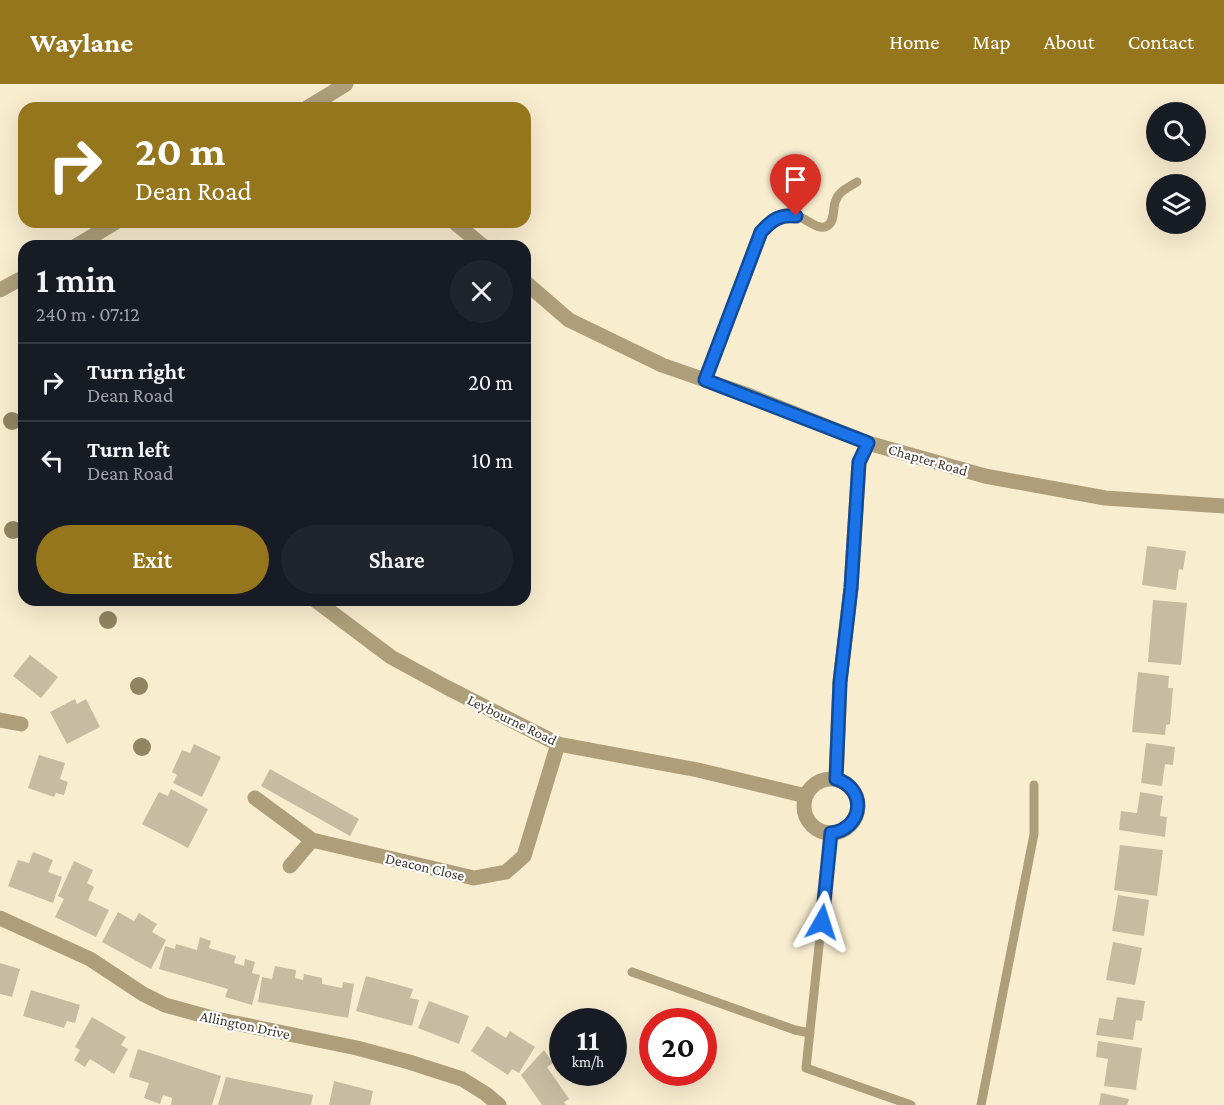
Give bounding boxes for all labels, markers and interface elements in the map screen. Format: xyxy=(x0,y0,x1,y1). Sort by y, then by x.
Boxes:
text: Waylane xyxy=(30,27,133,58)
text: Home xyxy=(889,30,939,54)
text: Map xyxy=(972,30,1011,54)
text: About xyxy=(1044,30,1095,54)
text: Contact xyxy=(1128,30,1194,54)
map controls xyxy=(1146,102,1206,234)
button: search xyxy=(1146,102,1206,162)
icon: right xyxy=(36,126,114,204)
text: 20 m xyxy=(135,127,226,174)
pin xyxy=(770,154,821,216)
icon: arrive xyxy=(779,163,812,196)
button: layers xyxy=(1146,174,1206,234)
text: Dean Road xyxy=(135,176,252,206)
text: 1 min xyxy=(36,260,116,300)
button: close xyxy=(450,260,513,323)
text: 240 m · 07:12 xyxy=(36,303,140,325)
text: Turn right xyxy=(87,359,185,384)
icon: right xyxy=(36,366,69,399)
text: 20 m xyxy=(468,370,513,395)
text: Dean Road xyxy=(87,384,173,406)
text: Turn left xyxy=(87,437,170,462)
street label: Chapter Road xyxy=(886,441,970,480)
icon: left xyxy=(36,444,69,477)
text: 10 m xyxy=(471,448,513,473)
text: Dean Road xyxy=(87,462,173,484)
button: Exit xyxy=(36,525,269,594)
button: Share xyxy=(281,525,513,594)
street label: Leybourne Road xyxy=(464,692,559,749)
street label: Deacon Close xyxy=(384,850,467,884)
position arrow xyxy=(790,890,854,954)
street label: Allington Drive xyxy=(198,1008,292,1043)
speed limit sign: 20 xyxy=(639,1008,717,1086)
text: 11 xyxy=(577,1023,599,1056)
text: km/h xyxy=(572,1054,604,1070)

